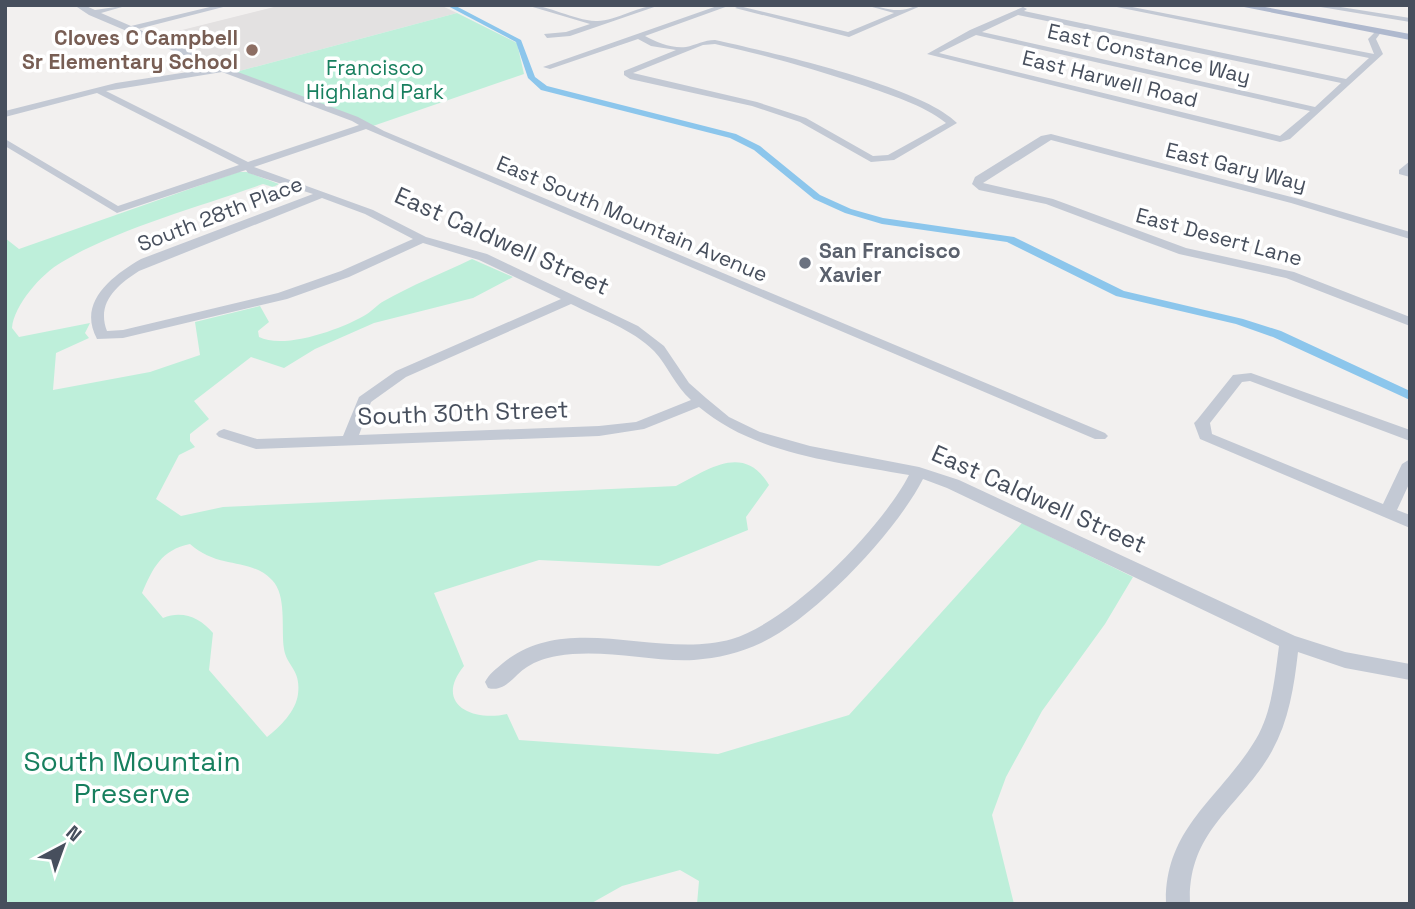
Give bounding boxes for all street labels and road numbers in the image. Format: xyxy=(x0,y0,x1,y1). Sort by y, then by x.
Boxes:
street label: East Constance Way xyxy=(1045,17,1253,90)
street label: East Harwell Road xyxy=(1020,44,1201,113)
street label: East Gary Way xyxy=(1163,136,1309,197)
street label: East South Mountain Avenue xyxy=(493,149,772,288)
street label: South 28th Place xyxy=(133,170,306,257)
street label: East Caldwell Street xyxy=(390,179,614,302)
street label: East Desert Lane xyxy=(1133,201,1305,272)
street label: South 30th Street xyxy=(357,393,569,432)
street label: East Caldwell Street xyxy=(927,437,1151,560)

